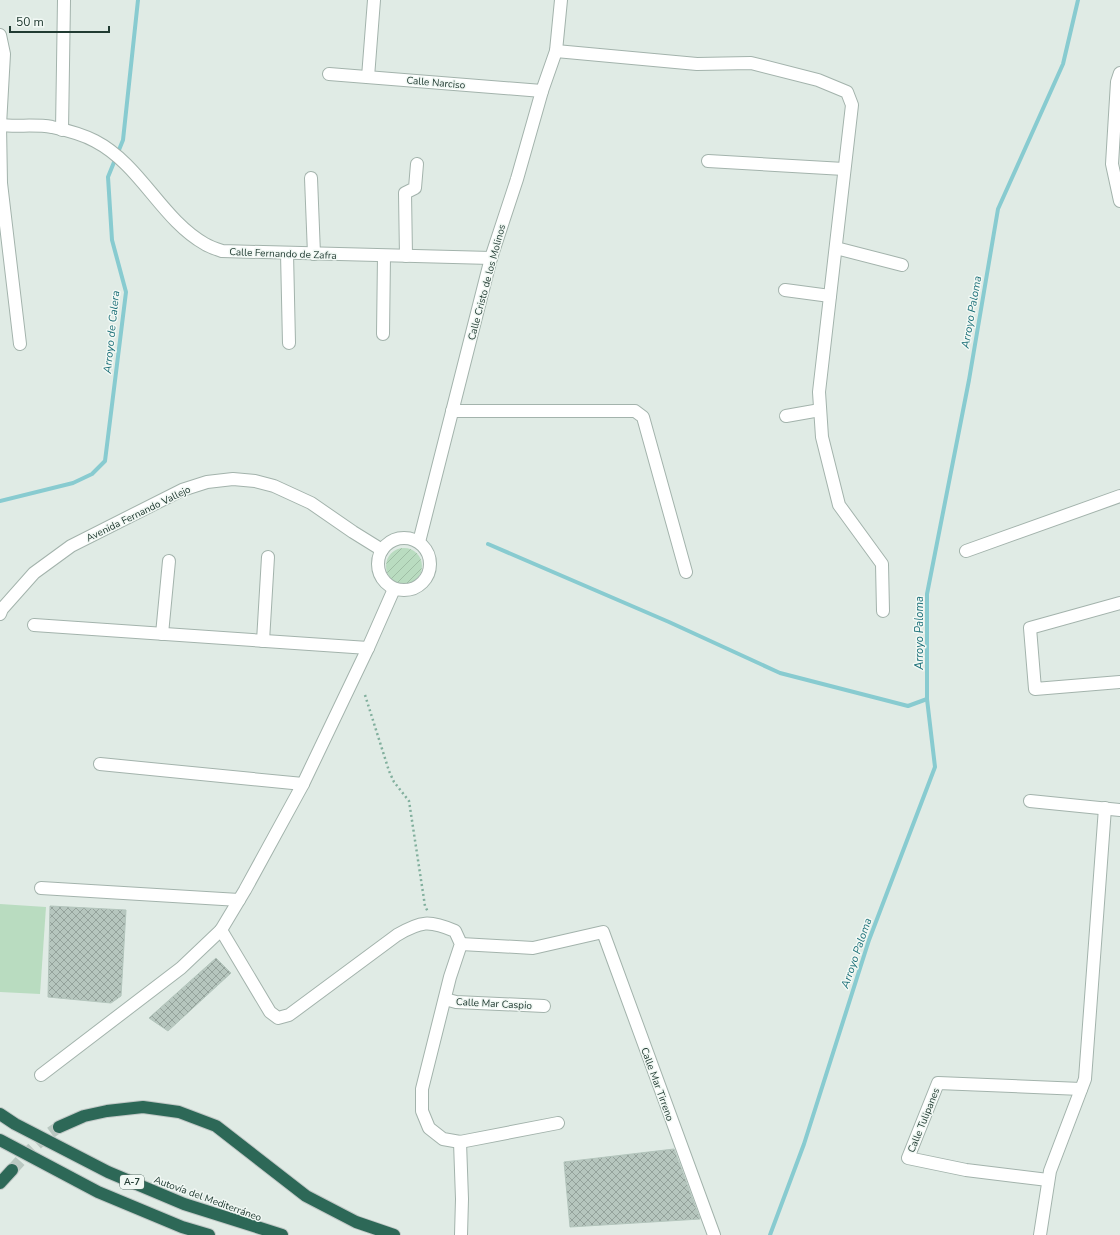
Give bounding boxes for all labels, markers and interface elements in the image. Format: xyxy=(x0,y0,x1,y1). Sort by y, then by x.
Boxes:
scale bar xyxy=(10,8,109,34)
text: 50 m xyxy=(16,14,44,30)
street label: Calle Narciso xyxy=(406,73,466,93)
street label: Calle Cristo de los Molinos xyxy=(465,223,509,342)
street label: Calle Fernando de Zafra xyxy=(229,245,337,263)
water label: Arroyo Paloma xyxy=(958,274,985,351)
water label: Arroyo de Calera xyxy=(100,290,123,375)
street label: Avenida Fernando Vallejo xyxy=(84,482,193,545)
water label: Arroyo Paloma xyxy=(912,596,927,671)
water label: Arroyo Paloma xyxy=(837,916,876,991)
street label: Calle Mar Caspio xyxy=(456,995,533,1013)
street label: Calle Mar Tirreno xyxy=(637,1045,677,1124)
street label: Calle Tulipanes xyxy=(905,1086,943,1155)
street label: Autovía del Mediterráneo xyxy=(152,1173,264,1225)
road number: A-7 xyxy=(120,1175,144,1189)

